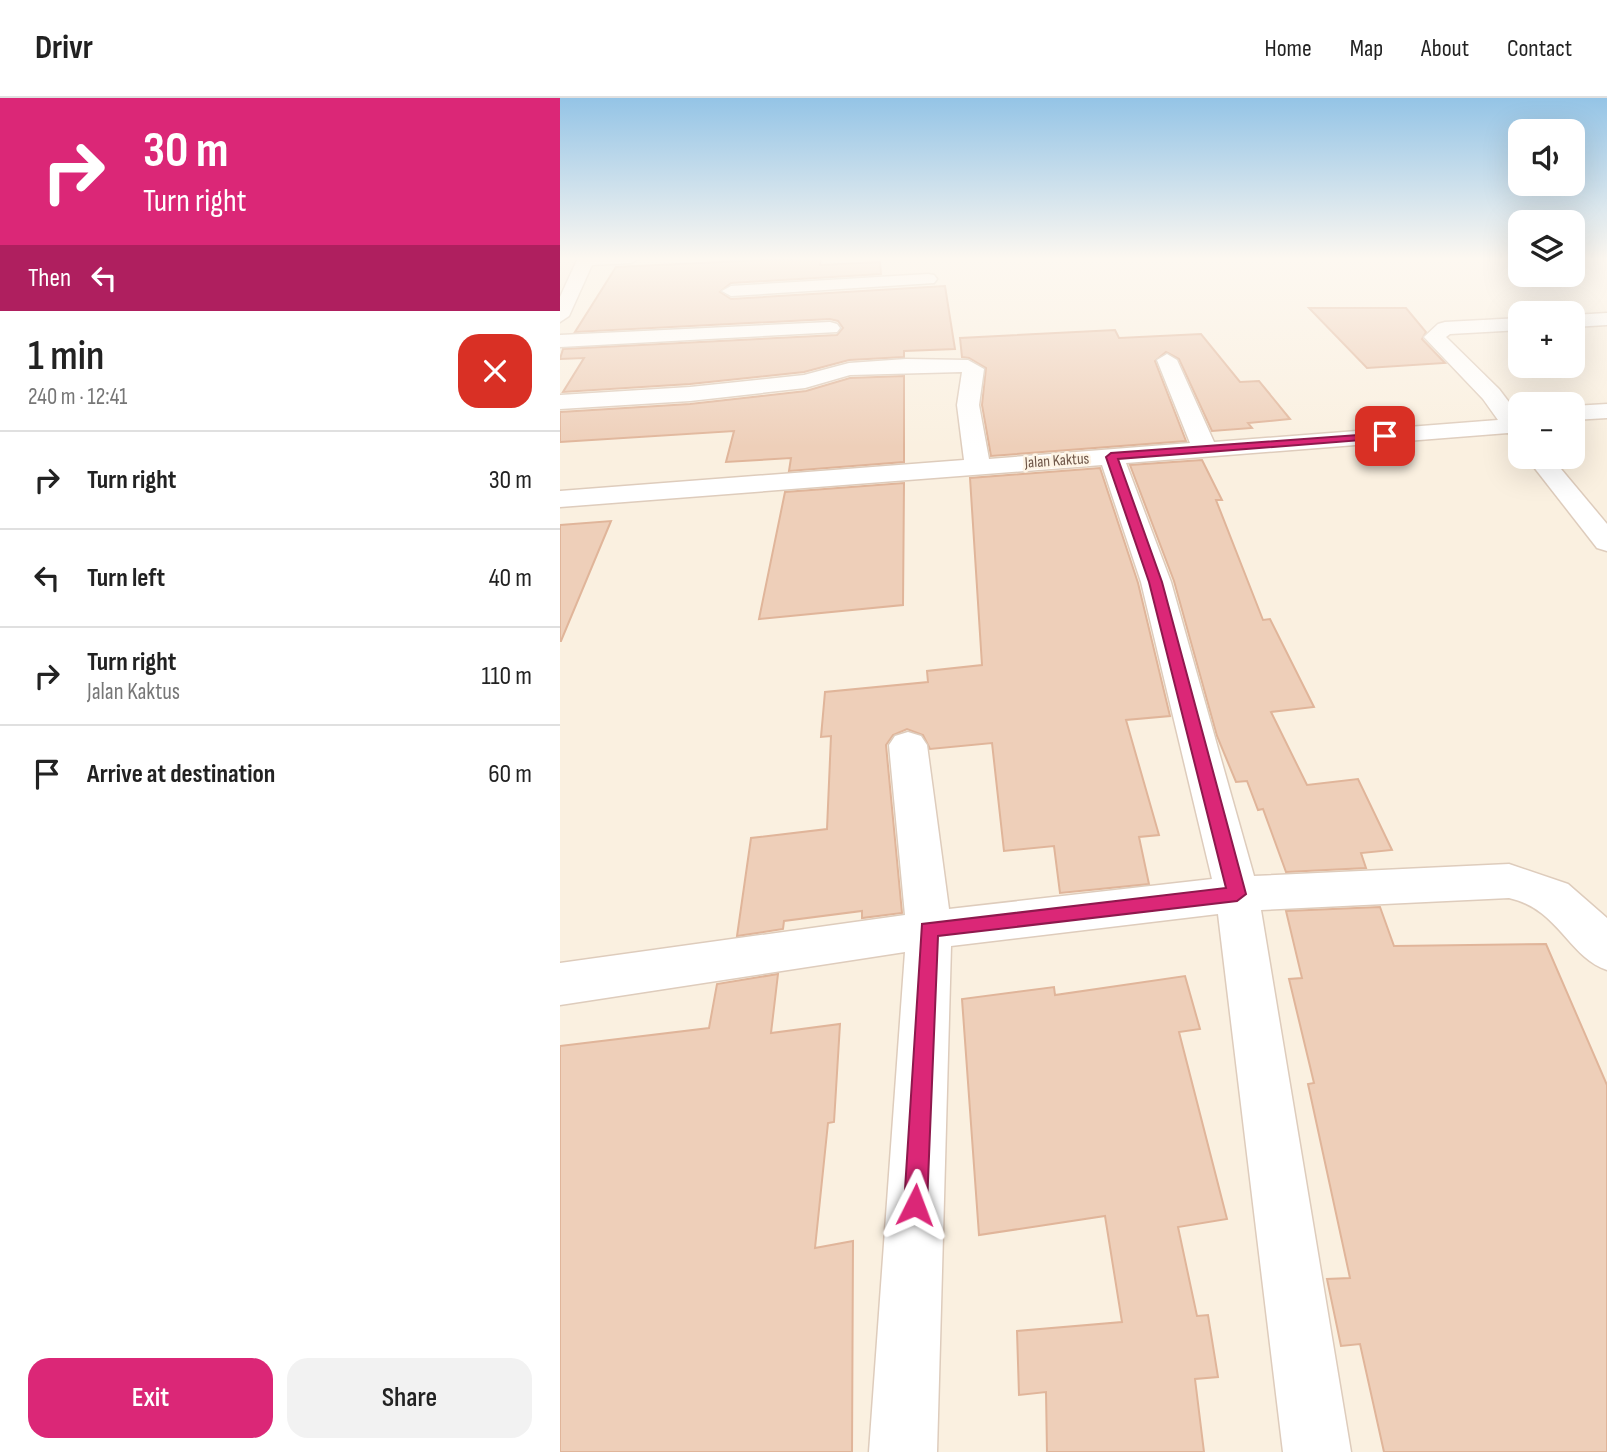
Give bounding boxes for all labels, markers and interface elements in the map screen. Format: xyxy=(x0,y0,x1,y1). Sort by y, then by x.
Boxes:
text: Drivr xyxy=(35,28,93,68)
text: Home xyxy=(1264,34,1312,63)
text: Map xyxy=(1350,34,1383,63)
text: About xyxy=(1421,34,1469,63)
text: Contact xyxy=(1507,34,1572,63)
map controls xyxy=(1508,119,1585,469)
button: sound xyxy=(1508,119,1585,196)
text: 30 m xyxy=(143,122,228,181)
icon: right xyxy=(28,126,119,217)
text: Turn right xyxy=(143,182,247,221)
button: layers xyxy=(1508,210,1585,287)
icon: left xyxy=(85,259,123,297)
text: Then xyxy=(28,263,71,294)
button: + xyxy=(1508,301,1585,378)
text: 1 min xyxy=(28,331,104,382)
button: close xyxy=(458,334,532,408)
text: 240 m · 12:41 xyxy=(28,383,127,411)
button: − xyxy=(1508,392,1585,469)
pin xyxy=(1355,406,1415,466)
icon: arrive xyxy=(1366,417,1404,455)
street label: Jalan Kaktus xyxy=(1023,449,1090,473)
icon: right xyxy=(28,461,66,499)
text: Turn right xyxy=(87,465,176,496)
text: 30 m xyxy=(489,465,532,496)
icon: left xyxy=(28,559,66,597)
text: Turn left xyxy=(87,563,165,594)
text: 40 m xyxy=(489,563,532,594)
text: Turn right xyxy=(87,647,176,678)
icon: right xyxy=(28,657,66,695)
text: 110 m xyxy=(481,661,532,692)
text: Jalan Kaktus xyxy=(87,678,180,706)
icon: arrive xyxy=(28,755,66,793)
text: Arrive at destination xyxy=(87,759,275,790)
text: 60 m xyxy=(488,759,532,790)
position arrow xyxy=(878,1168,952,1242)
button: Exit xyxy=(28,1358,273,1438)
button: Share xyxy=(287,1358,532,1438)

